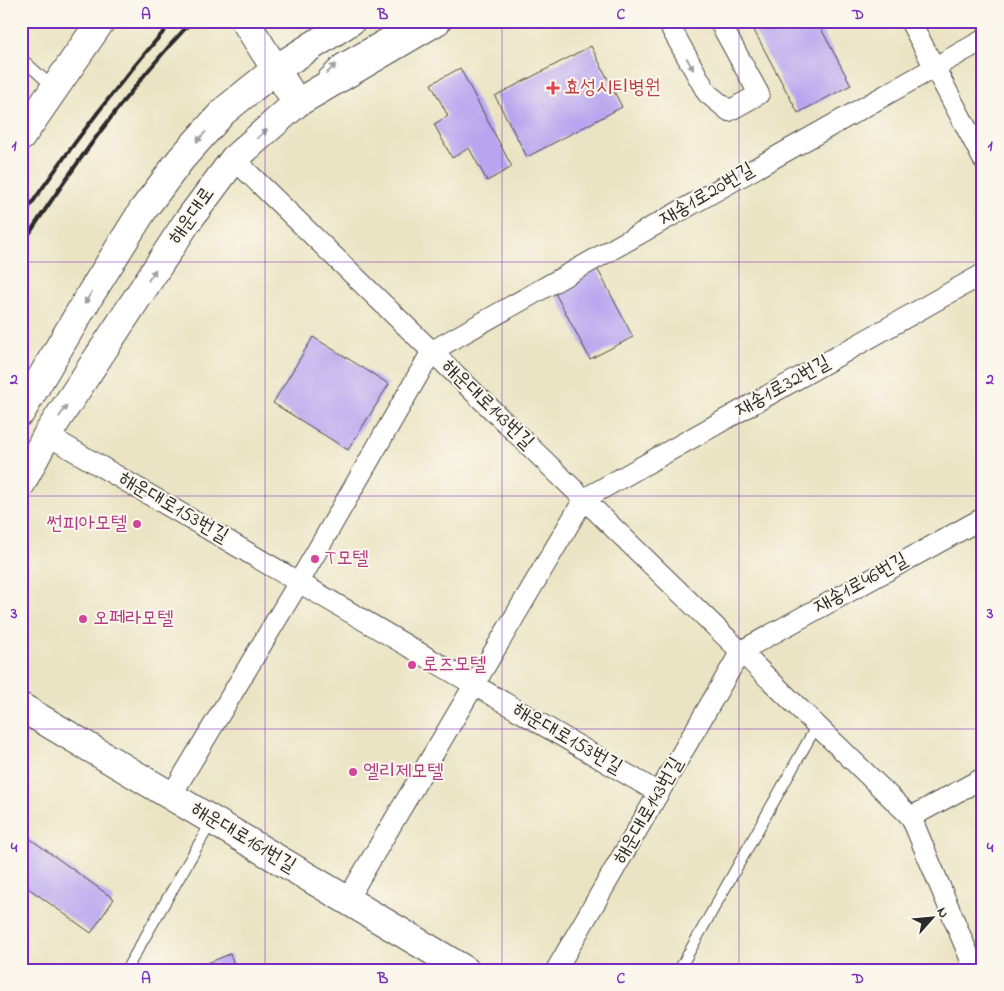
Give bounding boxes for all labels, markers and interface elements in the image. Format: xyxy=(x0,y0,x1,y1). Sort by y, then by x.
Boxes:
text: A xyxy=(141,3,151,27)
text: B xyxy=(377,3,389,27)
text: C xyxy=(617,3,626,27)
text: D xyxy=(851,3,864,27)
one-way arrow xyxy=(686,57,694,71)
one-way arrow xyxy=(324,63,336,75)
place label: 효성시티병원 xyxy=(564,74,661,103)
marker: 효성시티병원 xyxy=(546,81,560,95)
one-way arrow xyxy=(256,129,268,140)
one-way arrow xyxy=(195,130,207,142)
text: 1 xyxy=(11,134,17,158)
text: 1 xyxy=(987,134,993,158)
street label: 재송1로20번길 xyxy=(654,156,760,234)
street label: 해운대로 xyxy=(162,181,222,251)
one-way arrow xyxy=(147,268,156,282)
one-way arrow xyxy=(84,291,92,306)
street label: 재송1로32번길 xyxy=(730,349,836,425)
street label: 해운대로143번길 xyxy=(434,353,540,457)
text: 2 xyxy=(9,368,18,392)
text: 2 xyxy=(985,368,994,392)
one-way arrow xyxy=(58,405,68,418)
street label: 해운대로153번길 xyxy=(113,465,233,551)
place label: 썬피아모텔 xyxy=(47,510,127,539)
marker: 썬피아모텔 xyxy=(131,518,143,530)
place label: T모텔 xyxy=(325,545,369,574)
street label: 재송1로46번길 xyxy=(809,546,913,622)
marker: T모텔 xyxy=(309,553,321,565)
text: 3 xyxy=(10,602,18,626)
text: 3 xyxy=(986,602,994,626)
place label: 오페라모텔 xyxy=(93,605,173,634)
marker: 오페라모텔 xyxy=(77,613,89,625)
place label: 로즈모텔 xyxy=(422,651,486,680)
marker: 로즈모텔 xyxy=(406,659,418,671)
street label: 해운대로153번길 xyxy=(507,696,627,782)
street label: 해운대로143번길 xyxy=(607,752,691,870)
place label: 엘리제모텔 xyxy=(363,758,443,787)
marker: 엘리제모텔 xyxy=(347,766,359,778)
street label: 해운대로161번길 xyxy=(185,795,301,881)
text: 4 xyxy=(10,836,18,860)
text: 4 xyxy=(986,836,994,860)
north arrow xyxy=(906,894,956,944)
text: N xyxy=(931,904,954,922)
text: A xyxy=(141,967,151,991)
text: B xyxy=(377,967,389,991)
text: C xyxy=(617,967,626,991)
text: D xyxy=(851,967,864,991)

